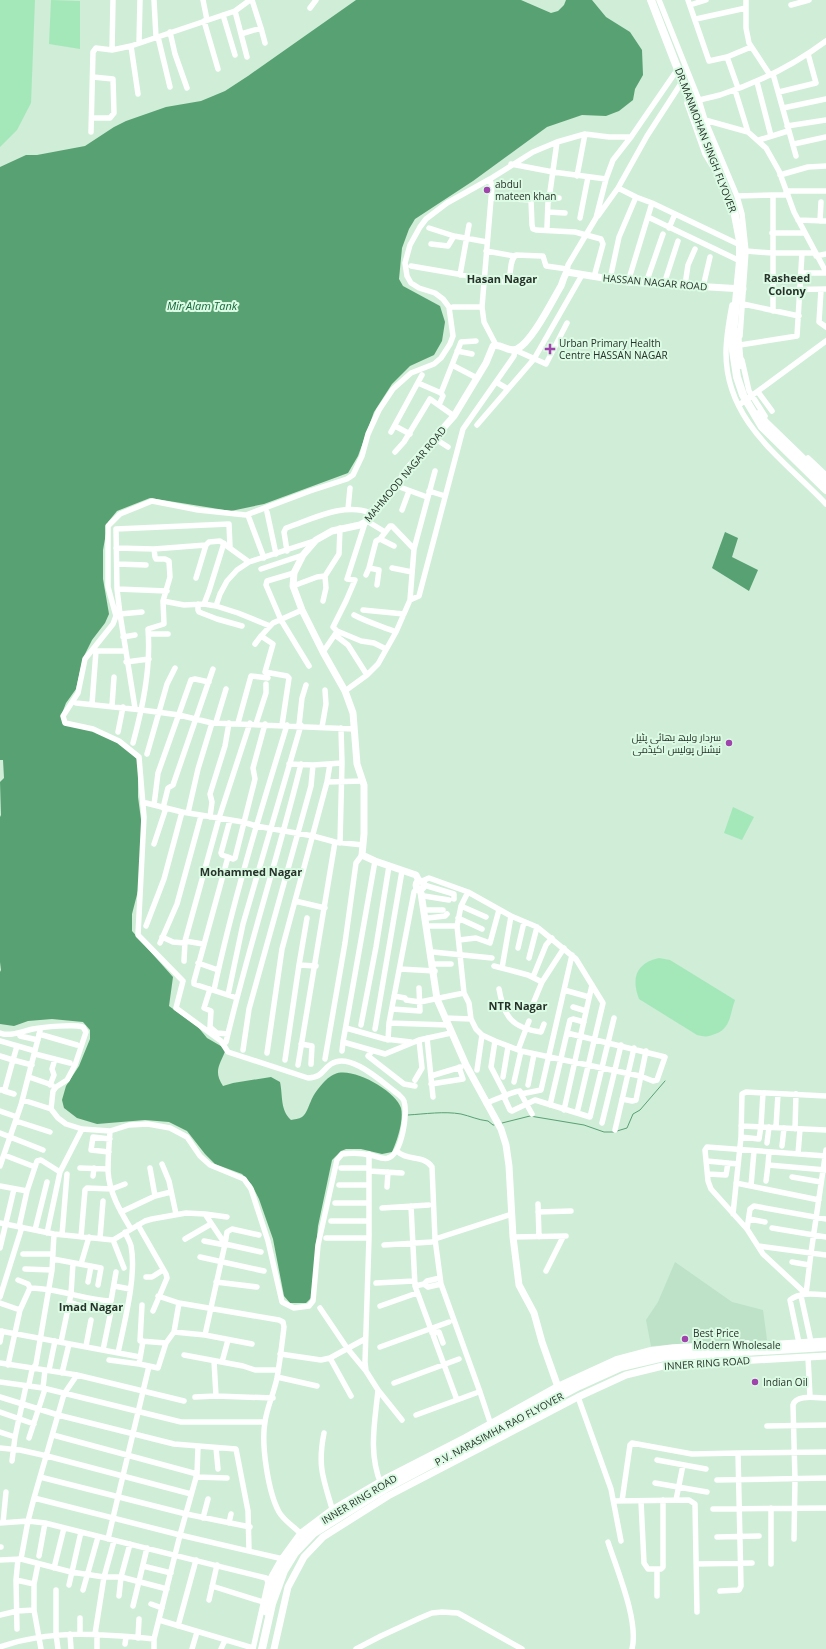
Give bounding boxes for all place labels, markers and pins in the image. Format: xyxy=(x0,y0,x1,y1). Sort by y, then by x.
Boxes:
place label: abdul mateen khan xyxy=(495,177,556,203)
marker: abdul mateen khan xyxy=(482,185,492,195)
place label: Urban Primary Health Centre HASSAN NAGAR xyxy=(559,336,668,362)
marker: Urban Primary Health Centre HASSAN NAGAR xyxy=(544,343,556,355)
place label: سردار ولبھ بھائی پٹیل نیشنل پولیس اکیڈمی xyxy=(632,730,721,756)
marker: سردار ولبھ بھائی پٹیل نیشنل پولیس اکیڈمی xyxy=(724,738,734,748)
place label: Best Price Modern Wholesale xyxy=(693,1326,781,1352)
marker: Best Price Modern Wholesale xyxy=(680,1334,690,1344)
place label: Indian Oil xyxy=(763,1375,808,1389)
marker: Indian Oil xyxy=(750,1377,760,1387)

